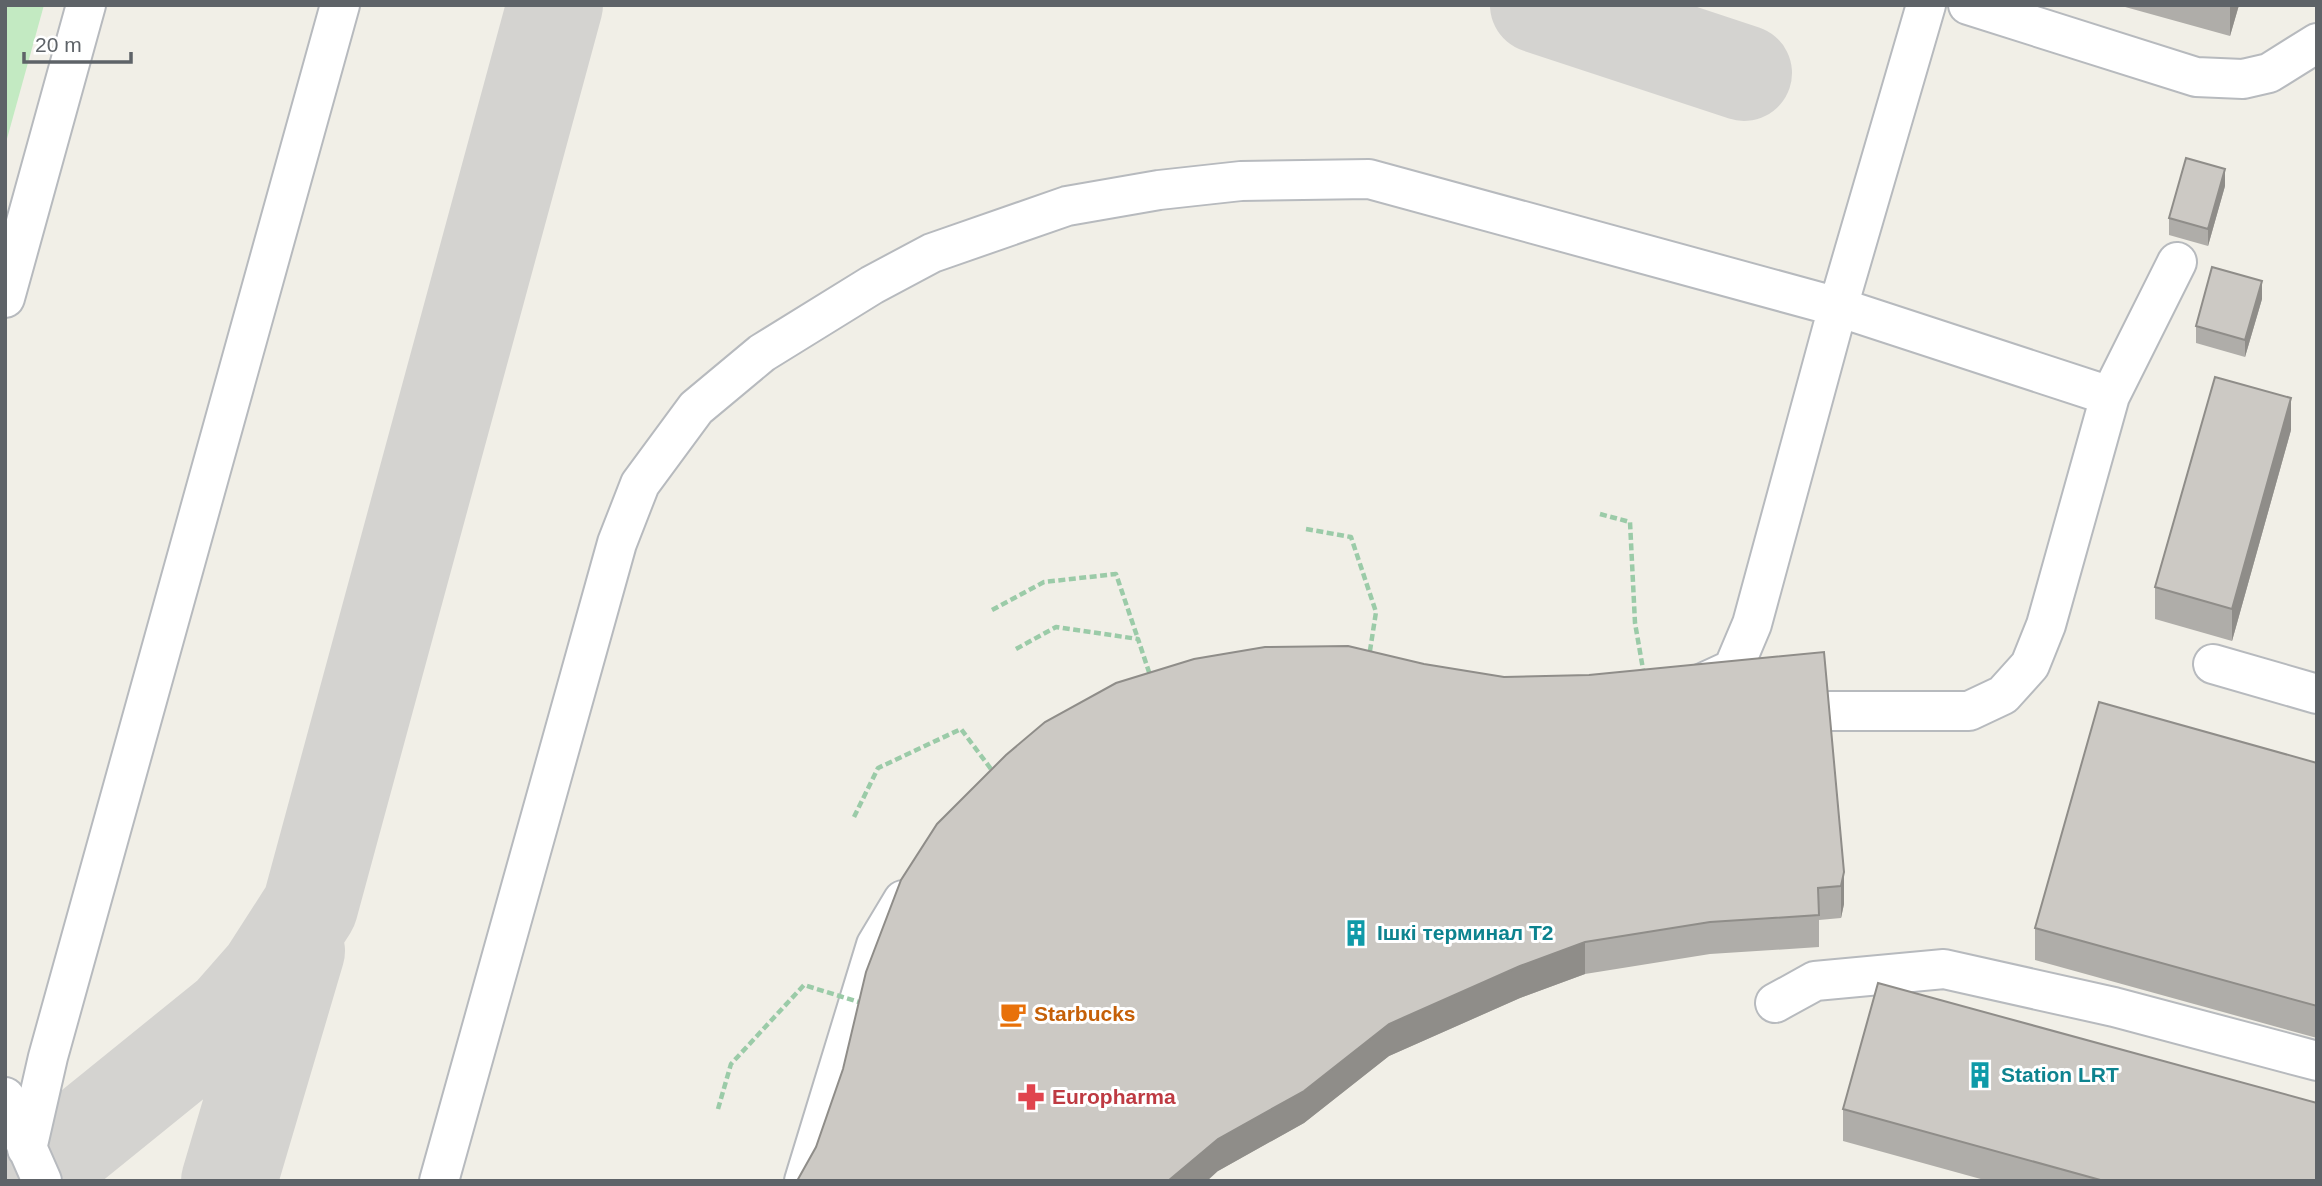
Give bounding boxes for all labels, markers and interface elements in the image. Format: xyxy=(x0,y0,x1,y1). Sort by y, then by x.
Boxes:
scale bar xyxy=(24,21,131,65)
text: 20 m xyxy=(35,33,82,56)
building icon: Ішкі терминал T2 xyxy=(1341,918,1371,948)
place label: Ішкі терминал T2 xyxy=(1377,921,1554,944)
cafe icon: Starbucks xyxy=(998,999,1028,1029)
place label: Starbucks xyxy=(1034,1002,1136,1025)
building icon: Station LRT xyxy=(1965,1060,1995,1090)
place label: Station LRT xyxy=(2001,1063,2119,1086)
pharmacy icon: Europharma xyxy=(1016,1082,1046,1112)
place label: Europharma xyxy=(1052,1085,1176,1108)

